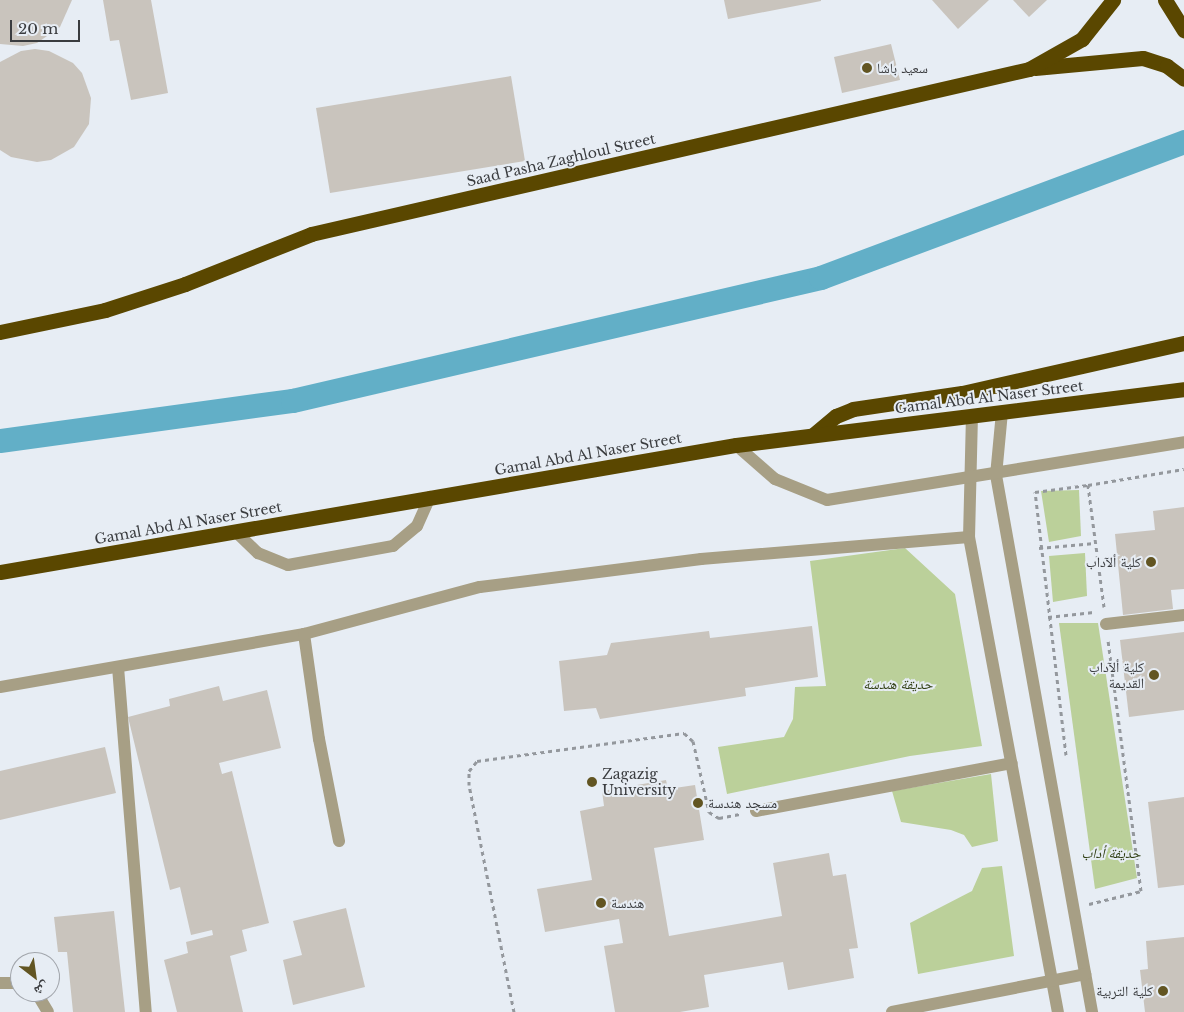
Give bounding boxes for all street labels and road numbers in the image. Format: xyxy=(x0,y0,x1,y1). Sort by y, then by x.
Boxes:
street label: Saad Pasha Zaghloul Street xyxy=(465,130,657,190)
street label: Gamal Abd Al Naser Street xyxy=(893,377,1085,417)
street label: Gamal Abd Al Naser Street xyxy=(492,429,684,479)
street label: Gamal Abd Al Naser Street xyxy=(92,498,284,548)

